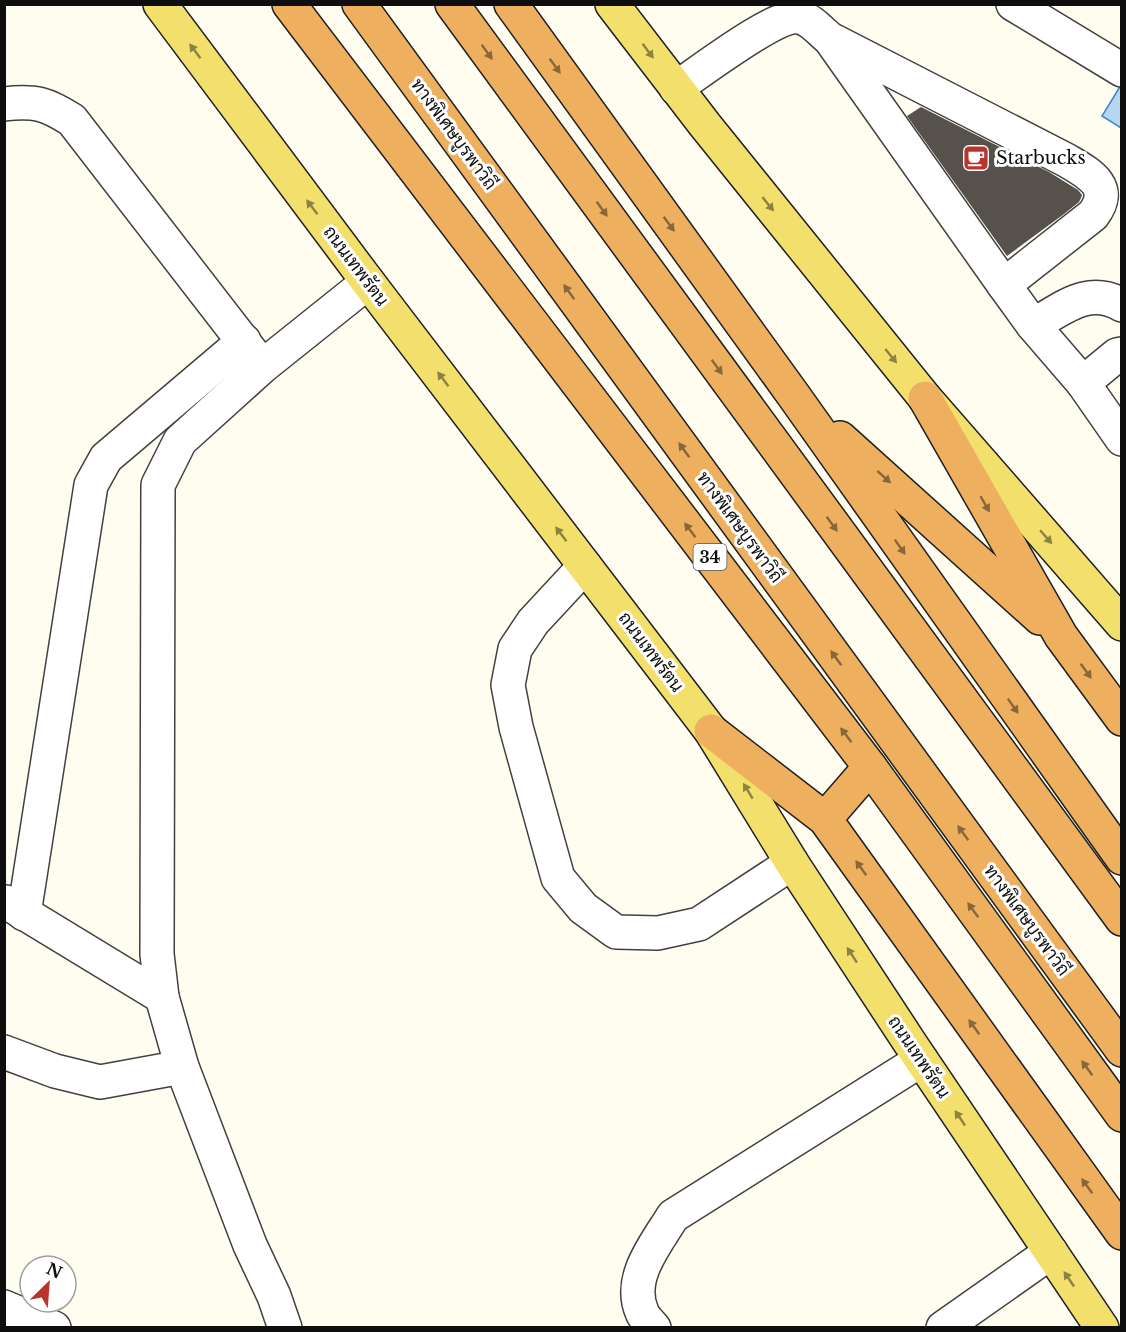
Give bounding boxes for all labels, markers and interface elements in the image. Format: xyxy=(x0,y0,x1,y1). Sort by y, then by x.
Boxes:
one-way arrow xyxy=(189,43,201,59)
one-way arrow xyxy=(481,43,493,59)
one-way arrow xyxy=(641,43,654,59)
one-way arrow xyxy=(549,58,561,74)
street label: ทางพิเศษบูรพาวิถี xyxy=(405,73,503,195)
cafe icon: Starbucks xyxy=(961,143,991,173)
place label: Starbucks xyxy=(996,147,1086,169)
one-way arrow xyxy=(762,196,775,212)
one-way arrow xyxy=(306,199,319,215)
one-way arrow xyxy=(596,201,608,217)
one-way arrow xyxy=(663,216,675,232)
street label: ถนนเทพรัตน xyxy=(319,221,393,311)
one-way arrow xyxy=(563,285,575,301)
one-way arrow xyxy=(884,348,897,364)
one-way arrow xyxy=(711,358,723,374)
one-way arrow xyxy=(436,371,449,387)
one-way arrow xyxy=(678,442,690,458)
street label: ทางพิเศษบูรพาวิถี xyxy=(691,466,789,588)
one-way arrow xyxy=(876,470,891,483)
one-way arrow xyxy=(980,496,990,513)
one-way arrow xyxy=(826,515,838,531)
one-way arrow xyxy=(683,522,696,538)
one-way arrow xyxy=(555,526,567,542)
one-way arrow xyxy=(1039,530,1053,545)
one-way arrow xyxy=(894,539,906,554)
road number: 34 xyxy=(694,544,726,570)
street label: ถนนเทพรัตน xyxy=(614,607,688,697)
one-way arrow xyxy=(830,651,842,667)
one-way arrow xyxy=(1080,662,1092,678)
one-way arrow xyxy=(1007,697,1019,713)
one-way arrow xyxy=(840,728,852,744)
one-way arrow xyxy=(742,782,753,799)
one-way arrow xyxy=(957,825,969,841)
street label: ทางพิเศษบูรพาวิถี xyxy=(978,859,1076,981)
one-way arrow xyxy=(855,861,867,877)
one-way arrow xyxy=(967,902,979,918)
one-way arrow xyxy=(847,947,858,963)
street label: ถนนเทพรัตน xyxy=(883,1012,955,1102)
one-way arrow xyxy=(968,1019,980,1035)
one-way arrow xyxy=(1081,1060,1093,1076)
one-way arrow xyxy=(955,1110,966,1126)
one-way arrow xyxy=(1082,1178,1094,1193)
north arrow xyxy=(18,1254,78,1314)
text: N xyxy=(43,1258,65,1283)
one-way arrow xyxy=(1063,1272,1075,1288)

